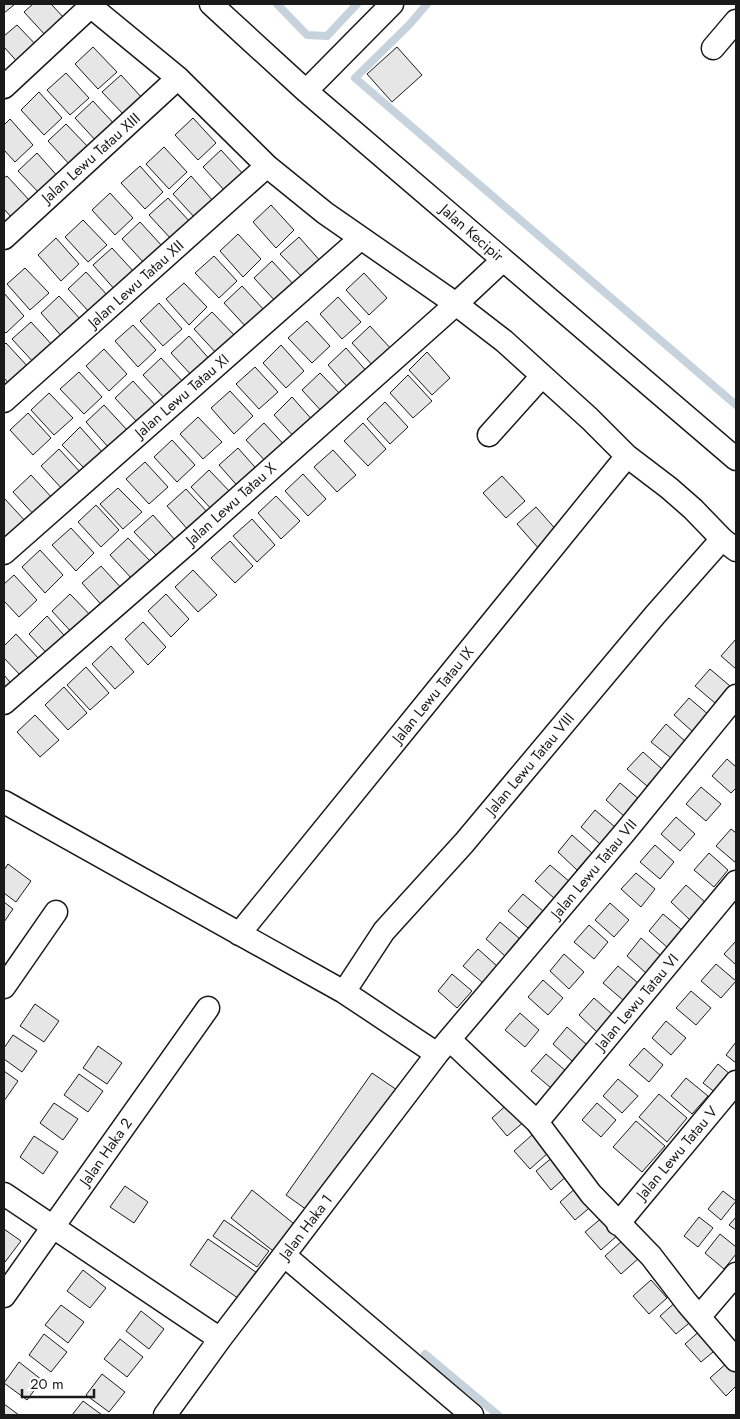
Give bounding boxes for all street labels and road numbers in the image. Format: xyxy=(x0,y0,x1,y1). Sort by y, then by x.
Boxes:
street label: Jalan Lewu Tatau XIII xyxy=(35,108,145,210)
street label: Jalan Kecipir xyxy=(434,198,509,268)
street label: Jalan Lewu Tatau XII xyxy=(82,235,189,334)
street label: Jalan Lewu Tatau XI xyxy=(129,349,234,445)
street label: Jalan Lewu Tatau X xyxy=(179,457,282,552)
street label: Jalan Lewu Tatau IX xyxy=(386,641,479,750)
street label: Jalan Lewu Tatau VIII xyxy=(479,708,579,821)
street label: Jalan Lewu Tatau VII xyxy=(544,815,642,925)
street label: Jalan Lewu Tatau VI xyxy=(589,949,684,1057)
street label: Jalan Lewu Tatau V xyxy=(630,1101,723,1206)
street label: Jalan Haka 2 xyxy=(73,1113,138,1192)
street label: Jalan Haka 1 xyxy=(273,1190,338,1266)

